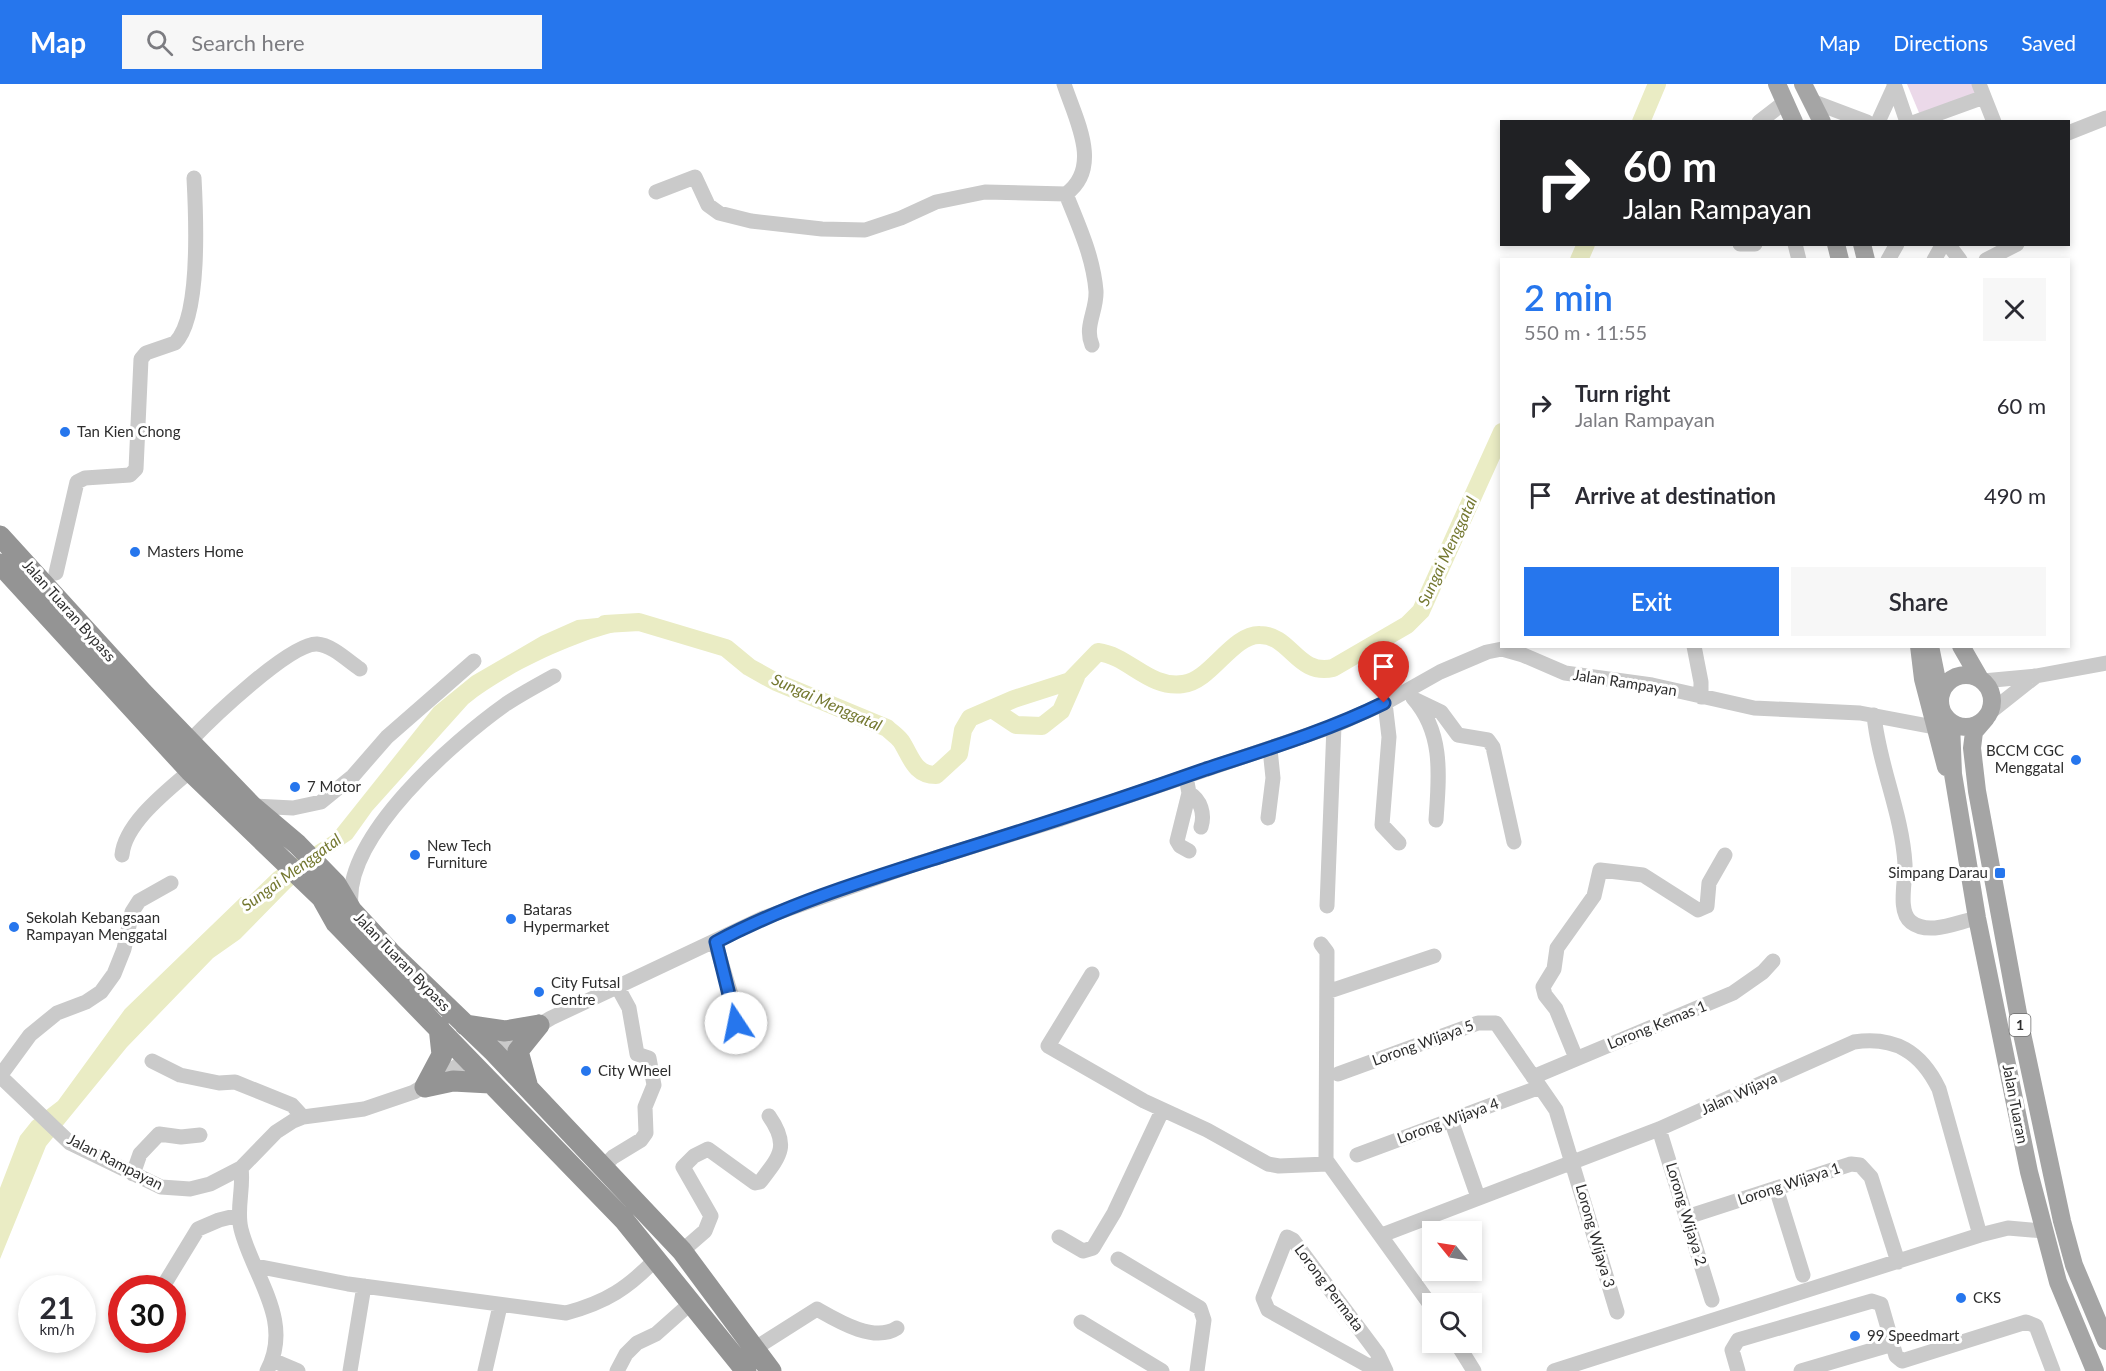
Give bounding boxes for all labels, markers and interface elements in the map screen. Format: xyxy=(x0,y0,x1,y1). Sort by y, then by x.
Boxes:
search box xyxy=(122,15,542,69)
text: Map xyxy=(30,25,86,59)
icon: search xyxy=(143,26,176,59)
text: Search here xyxy=(191,29,305,56)
text: Map xyxy=(1819,30,1860,55)
text: Directions xyxy=(1893,30,1988,55)
text: Saved xyxy=(2021,30,2076,55)
text: 60 m xyxy=(1623,141,1717,191)
icon: right xyxy=(1524,144,1602,222)
text: Jalan Rampayan xyxy=(1623,192,1812,225)
text: 2 min xyxy=(1524,275,1613,319)
button: close xyxy=(1983,278,2046,341)
text: 550 m · 11:55 xyxy=(1524,320,1647,344)
text: Turn right xyxy=(1575,380,1670,407)
icon: right xyxy=(1524,389,1557,422)
text: 60 m xyxy=(1997,392,2046,419)
text: Jalan Rampayan xyxy=(1575,407,1715,431)
place label: Tan Kien Chong xyxy=(77,422,181,440)
marker: Tan Kien Chong xyxy=(58,425,72,439)
icon: arrive xyxy=(1524,479,1557,512)
text: Arrive at destination xyxy=(1575,482,1776,509)
text: 490 m xyxy=(1984,482,2046,509)
water label: Sungai Menggatal xyxy=(1413,493,1480,608)
place label: Masters Home xyxy=(147,542,244,560)
marker: Masters Home xyxy=(128,545,142,559)
street label: Jalan Tuaran Bypass xyxy=(19,556,120,665)
button: Exit xyxy=(1524,567,1779,636)
button: Share xyxy=(1791,567,2046,636)
pin xyxy=(1358,641,1409,703)
icon: arrive xyxy=(1367,650,1400,683)
street label: Jalan Rampayan xyxy=(1572,665,1678,699)
water label: Sungai Menggatal xyxy=(769,669,886,734)
place label: BCCM CGC Menggatal xyxy=(1986,741,2064,776)
marker: BCCM CGC Menggatal xyxy=(2069,753,2083,767)
place label: 7 Motor xyxy=(307,777,361,795)
marker: 7 Motor xyxy=(288,780,302,794)
water label: Sungai Menggatal xyxy=(237,829,345,914)
place label: New Tech Furniture xyxy=(427,836,491,871)
marker: New Tech Furniture xyxy=(408,848,422,862)
place label: Simpang Darau xyxy=(1888,863,1988,881)
marker: Simpang Darau xyxy=(1993,866,2007,880)
place label: Bataras Hypermarket xyxy=(523,900,610,935)
place label: Sekolah Kebangsaan Rampayan Menggatal xyxy=(26,908,167,943)
street label: Jalan Tuaran Bypass xyxy=(351,908,455,1014)
marker: Bataras Hypermarket xyxy=(504,912,518,926)
marker: Sekolah Kebangsaan Rampayan Menggatal xyxy=(7,920,21,934)
place label: City Futsal Centre xyxy=(551,973,620,1008)
marker: City Futsal Centre xyxy=(532,985,546,999)
position arrow xyxy=(704,991,768,1055)
street label: Lorong Kemas 1 xyxy=(1604,996,1709,1052)
road number: 1 xyxy=(2010,1014,2030,1036)
street label: Lorong Wijaya 5 xyxy=(1369,1015,1476,1069)
place label: City Wheel xyxy=(598,1061,671,1079)
street label: Jalan Tuaran xyxy=(1999,1063,2032,1145)
marker: City Wheel xyxy=(579,1064,593,1078)
street label: Jalan Wijaya xyxy=(1698,1068,1779,1118)
street label: Lorong Wijaya 4 xyxy=(1394,1093,1501,1147)
street label: Jalan Rampayan xyxy=(65,1129,166,1193)
street label: Lorong Wijaya 1 xyxy=(1735,1158,1842,1208)
street label: Lorong Wijaya 2 xyxy=(1663,1160,1711,1267)
street label: Lorong Wijaya 3 xyxy=(1573,1182,1619,1289)
north arrow xyxy=(1422,1221,1482,1281)
map controls xyxy=(1422,1221,1482,1353)
street label: Lorong Permata xyxy=(1291,1241,1368,1334)
speed limit sign: 30 xyxy=(108,1275,186,1353)
place label: CKS xyxy=(1973,1288,2001,1306)
text: 21 xyxy=(40,1289,74,1325)
marker: CKS xyxy=(1954,1291,1968,1305)
button: search xyxy=(1422,1293,1482,1353)
text: km/h xyxy=(39,1320,75,1338)
place label: 99 Speedmart xyxy=(1867,1326,1960,1344)
marker: 99 Speedmart xyxy=(1848,1329,1862,1343)

